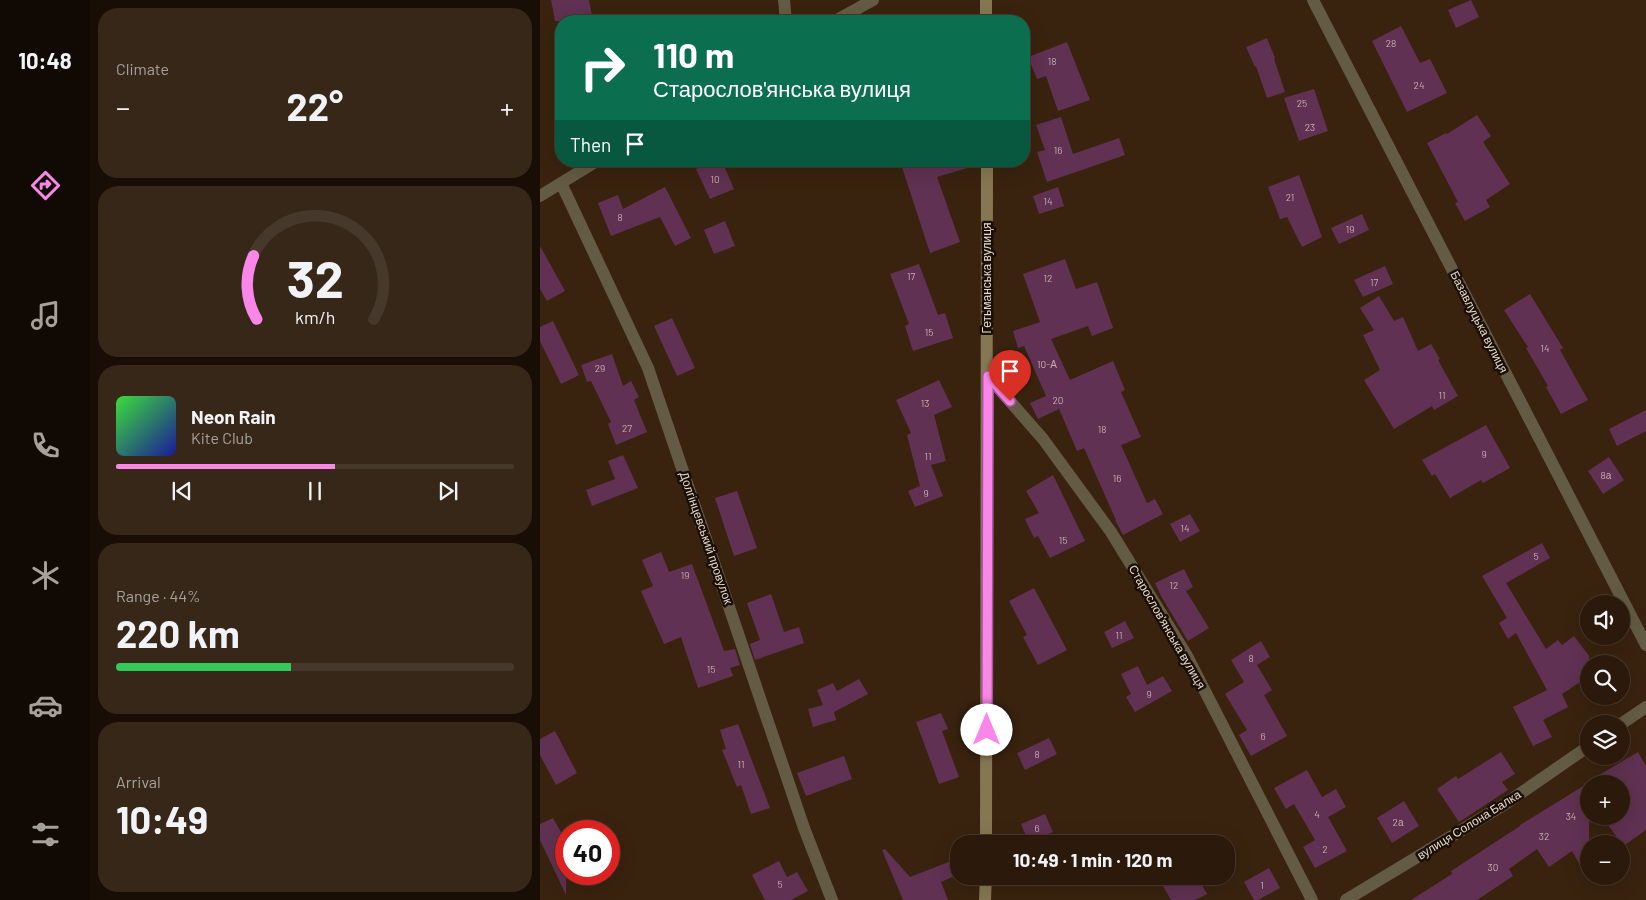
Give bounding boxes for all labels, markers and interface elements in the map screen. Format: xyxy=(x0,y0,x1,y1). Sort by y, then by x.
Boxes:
text: 110 m xyxy=(653,33,734,75)
icon: right xyxy=(570,35,635,100)
house number: 28 xyxy=(1386,37,1396,49)
text: 10:48 xyxy=(18,47,72,73)
house number: 18 xyxy=(1048,55,1056,67)
text: Climate xyxy=(116,59,169,78)
text: Старослов'янська вулиця xyxy=(653,75,911,101)
house number: 24 xyxy=(1414,79,1424,91)
text: 22° xyxy=(287,83,343,129)
text: − xyxy=(116,90,130,124)
text: + xyxy=(500,90,514,124)
house number: 25 xyxy=(1297,97,1307,109)
house number: 23 xyxy=(1305,121,1315,133)
icon: arrive xyxy=(621,130,649,158)
text: Then xyxy=(570,133,611,156)
house number: 16 xyxy=(1054,144,1062,156)
icon: directions xyxy=(28,168,63,203)
house number: 10 xyxy=(710,173,720,185)
house number: 21 xyxy=(1286,191,1294,203)
house number: 14 xyxy=(1043,195,1053,207)
house number: 8 xyxy=(617,211,623,223)
street label: Гетьманська вулиця xyxy=(979,222,994,334)
house number: 19 xyxy=(1346,223,1354,235)
text: 32 xyxy=(286,246,344,308)
street label: Базавлуцька вулиця xyxy=(1447,268,1512,375)
house number: 17 xyxy=(907,270,915,282)
house number: 12 xyxy=(1044,272,1052,284)
house number: 17 xyxy=(1370,276,1378,288)
icon: music xyxy=(28,298,63,333)
text: km/h xyxy=(295,306,335,328)
house number: 15 xyxy=(925,326,933,338)
house number: 14 xyxy=(1540,342,1550,354)
pin xyxy=(989,350,1031,401)
icon: arrive xyxy=(996,357,1024,385)
house number: 10-А xyxy=(1037,358,1057,370)
house number: 29 xyxy=(595,362,605,374)
house number: 11 xyxy=(1438,389,1446,401)
house number: 20 xyxy=(1052,394,1064,406)
house number: 13 xyxy=(921,397,929,409)
text: Neon Rain xyxy=(191,405,276,428)
house number: 27 xyxy=(622,422,632,434)
house number: 18 xyxy=(1098,423,1106,435)
icon: phone xyxy=(28,428,63,463)
text: Kite Club xyxy=(191,428,253,447)
house number: 9 xyxy=(1481,448,1487,460)
house number: 11 xyxy=(924,450,932,462)
house number: 8а xyxy=(1601,469,1612,481)
street label: Долгінцевський провулок xyxy=(677,470,736,607)
house number: 16 xyxy=(1113,472,1121,484)
icon: previous xyxy=(168,477,196,505)
icon: pause xyxy=(301,477,329,505)
icon: next xyxy=(434,477,462,505)
house number: 9 xyxy=(923,487,929,499)
house number: 14 xyxy=(1180,522,1190,534)
house number: 15 xyxy=(1059,534,1067,546)
house number: 5 xyxy=(1533,550,1539,562)
icon: climate xyxy=(28,558,63,593)
street label: Старослов'янська вулиця xyxy=(1126,562,1209,691)
house number: 19 xyxy=(681,569,689,581)
house number: 12 xyxy=(1170,579,1178,591)
text: Range · 44% xyxy=(116,586,201,605)
map controls xyxy=(1580,595,1630,885)
button: sound xyxy=(1580,595,1630,645)
text: 220 km xyxy=(116,610,240,656)
house number: 11 xyxy=(1115,629,1123,641)
house number: 8 xyxy=(1248,652,1254,664)
button: search xyxy=(1580,655,1630,705)
house number: 15 xyxy=(707,663,715,675)
icon: car xyxy=(28,688,63,723)
house number: 9 xyxy=(1146,688,1152,700)
position arrow xyxy=(960,703,1012,755)
button: layers xyxy=(1580,715,1630,765)
house number: 6 xyxy=(1260,730,1266,742)
house number: 8 xyxy=(1034,748,1040,760)
house number: 11 xyxy=(737,758,745,770)
text: Arrival xyxy=(116,772,161,791)
button: + xyxy=(1580,775,1630,825)
street label: вулиця Солона Балка xyxy=(1414,786,1524,863)
text: 10:49 xyxy=(116,796,208,842)
house number: 4 xyxy=(1314,808,1320,820)
house number: 34 xyxy=(1566,810,1576,822)
house number: 2а xyxy=(1393,816,1404,828)
icon: filters xyxy=(28,817,63,852)
speed limit sign: 40 xyxy=(555,820,620,885)
house number: 6 xyxy=(1034,822,1040,834)
house number: 32 xyxy=(1539,830,1549,842)
button: − xyxy=(1580,835,1630,885)
house number: 2 xyxy=(1322,843,1328,855)
text: 10:49 · 1 min · 120 m xyxy=(1013,848,1172,871)
house number: 30 xyxy=(1488,861,1498,873)
house number: 5 xyxy=(777,878,783,890)
house number: 1 xyxy=(1260,879,1264,891)

